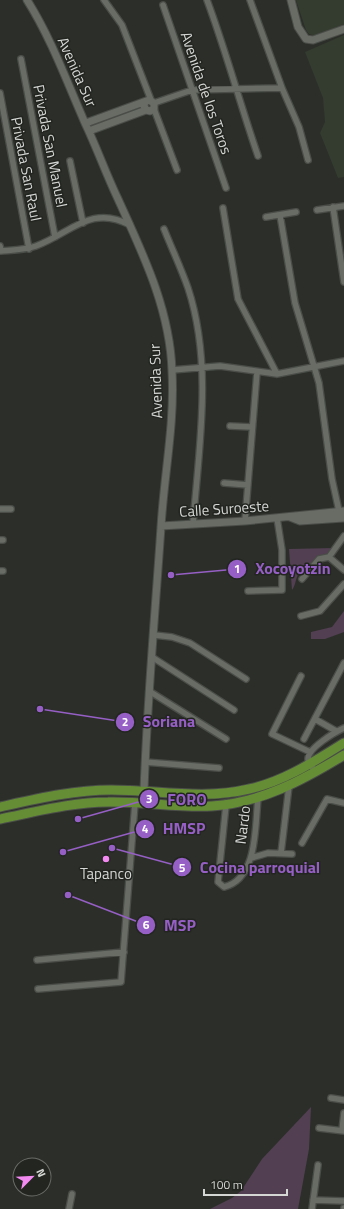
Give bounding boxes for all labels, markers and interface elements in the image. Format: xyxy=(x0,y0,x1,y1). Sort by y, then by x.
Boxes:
street label: Avenida de los Toros xyxy=(175,28,238,157)
street label: Avenida Sur xyxy=(52,33,103,111)
street label: Privada San Manuel xyxy=(27,82,74,209)
street label: Privada San Raul xyxy=(5,115,48,223)
street label: Avenida Sur xyxy=(143,343,168,419)
street label: Calle Suroeste xyxy=(178,494,270,523)
callout: Xocoyotzin xyxy=(227,555,338,583)
text: Xocoyotzin xyxy=(255,556,331,580)
text: 1 xyxy=(234,559,240,578)
callout: Soriana xyxy=(115,708,203,736)
text: Soriana xyxy=(143,709,195,733)
text: 2 xyxy=(122,712,128,731)
callout: FORO xyxy=(139,785,215,813)
text: FORO xyxy=(167,787,207,811)
text: 3 xyxy=(146,789,152,808)
street label: Nardo xyxy=(229,804,256,845)
callout: HMSP xyxy=(135,815,213,843)
text: HMSP xyxy=(163,816,206,840)
text: 4 xyxy=(142,819,149,838)
callout: Cocina parroquial xyxy=(172,853,328,881)
marker: Tapanco xyxy=(101,854,111,864)
text: Cocina parroquial xyxy=(200,855,320,879)
text: 5 xyxy=(179,858,186,877)
place label: Tapanco xyxy=(80,862,132,885)
callout: MSP xyxy=(136,911,204,939)
text: MSP xyxy=(164,913,197,937)
text: 6 xyxy=(143,915,150,934)
north arrow xyxy=(12,1157,52,1197)
text: N xyxy=(32,1166,50,1180)
scale bar xyxy=(204,1171,287,1197)
text: 100 m xyxy=(210,1175,243,1194)

